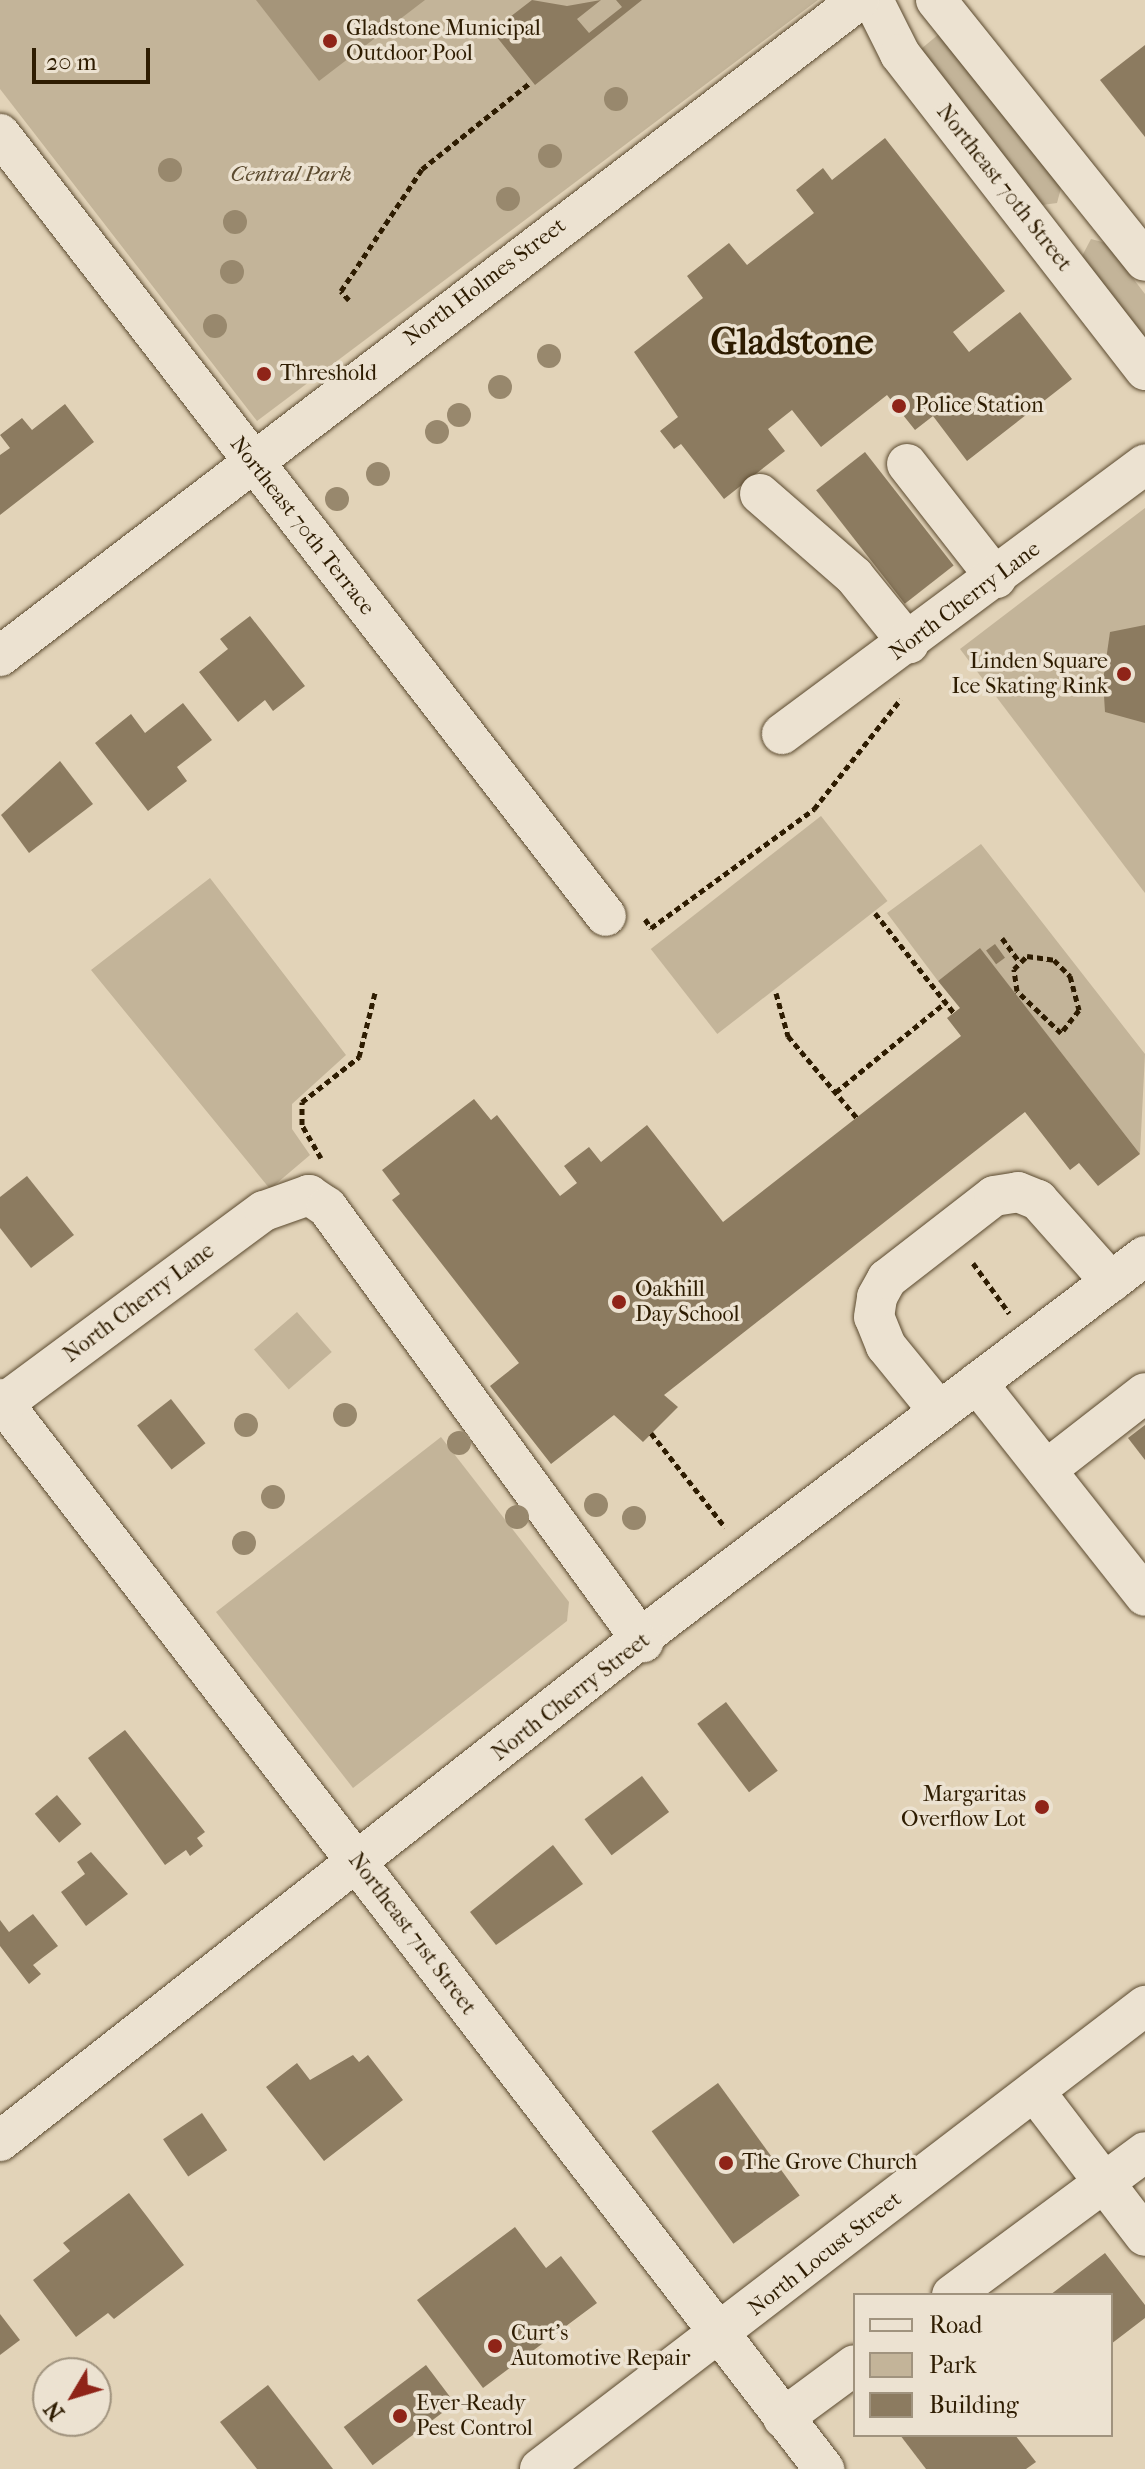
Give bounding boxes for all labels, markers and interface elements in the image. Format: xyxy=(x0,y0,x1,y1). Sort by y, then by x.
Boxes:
place label: Gladstone Municipal Outdoor Pool xyxy=(346,15,541,66)
scale bar xyxy=(36,32,154,82)
marker: Gladstone Municipal Outdoor Pool xyxy=(321,32,339,50)
text: 20 m xyxy=(46,48,97,76)
street label: Northeast 70th Street xyxy=(931,99,1077,277)
park label: Central Park xyxy=(231,162,351,188)
street label: North Holmes Street xyxy=(399,213,571,351)
district label: Gladstone xyxy=(711,319,873,365)
place label: Threshold xyxy=(280,361,377,387)
marker: Threshold xyxy=(255,365,273,383)
place label: Police Station xyxy=(915,393,1044,419)
marker: Police Station xyxy=(890,397,908,415)
street label: Northeast 70th Terrace xyxy=(224,431,380,621)
street label: North Cherry Lane xyxy=(884,536,1046,666)
place label: Linden Square Ice Skating Rink xyxy=(951,648,1108,700)
marker: Linden Square Ice Skating Rink xyxy=(1115,665,1133,683)
street label: North Cherry Lane xyxy=(58,1238,220,1368)
place label: Oakhill Day School xyxy=(635,1276,740,1328)
marker: Oakhill Day School xyxy=(610,1293,628,1311)
street label: North Cherry Street xyxy=(487,1627,655,1767)
place label: Margaritas Overflow Lot xyxy=(901,1781,1026,1832)
marker: Margaritas Overflow Lot xyxy=(1033,1798,1051,1816)
street label: Northeast 71st Street xyxy=(343,1848,481,2020)
place label: The Grove Church xyxy=(742,2150,917,2176)
marker: The Grove Church xyxy=(717,2154,735,2172)
street label: North Locust Street xyxy=(743,2186,907,2322)
legend xyxy=(853,2293,1113,2437)
text: Road xyxy=(929,2311,982,2339)
place label: Curt's Automotive Repair xyxy=(511,2320,690,2372)
marker: Curt's Automotive Repair xyxy=(486,2337,504,2355)
text: Park xyxy=(929,2351,977,2379)
north arrow xyxy=(32,2357,112,2437)
place label: Ever-Ready Pest Control xyxy=(416,2390,533,2442)
text: Building xyxy=(929,2391,1019,2419)
text: N xyxy=(39,2396,70,2425)
marker: Ever-Ready Pest Control xyxy=(391,2407,409,2425)

